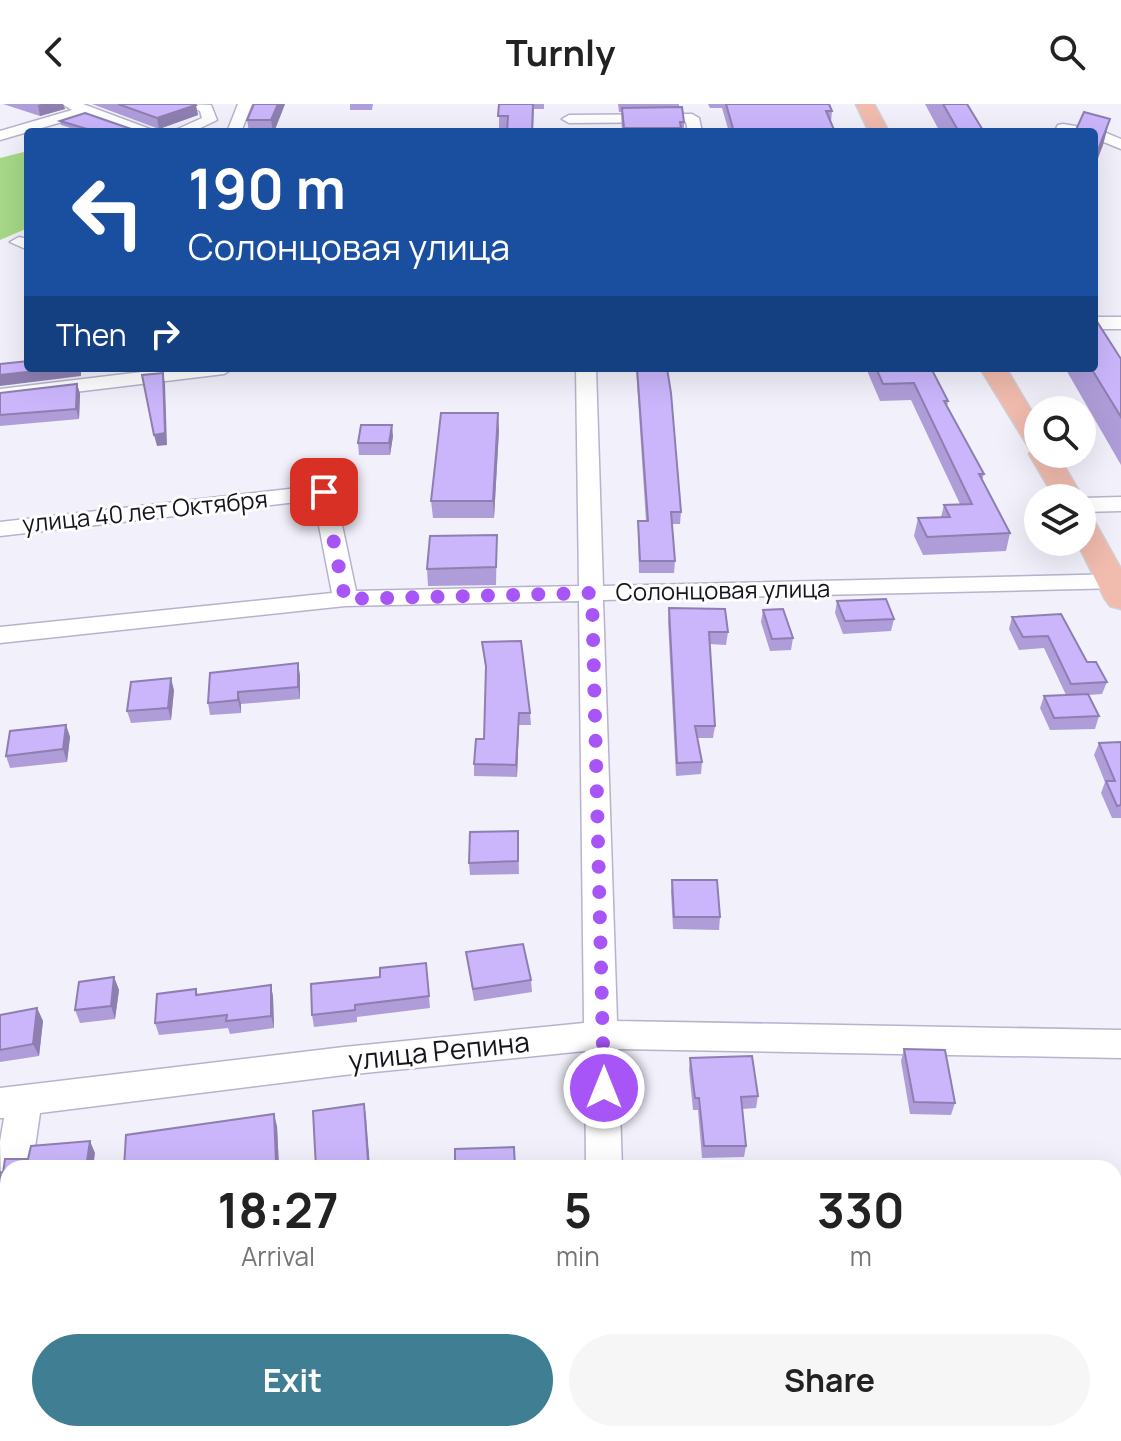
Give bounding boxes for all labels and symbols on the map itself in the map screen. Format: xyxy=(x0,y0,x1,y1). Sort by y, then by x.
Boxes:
pin xyxy=(290,458,358,526)
street label: улица 40 лет Октября xyxy=(21,481,269,540)
street label: Солонцовая улица xyxy=(615,571,831,608)
street label: улица Репина xyxy=(346,1022,531,1078)
position arrow xyxy=(562,1046,646,1130)

